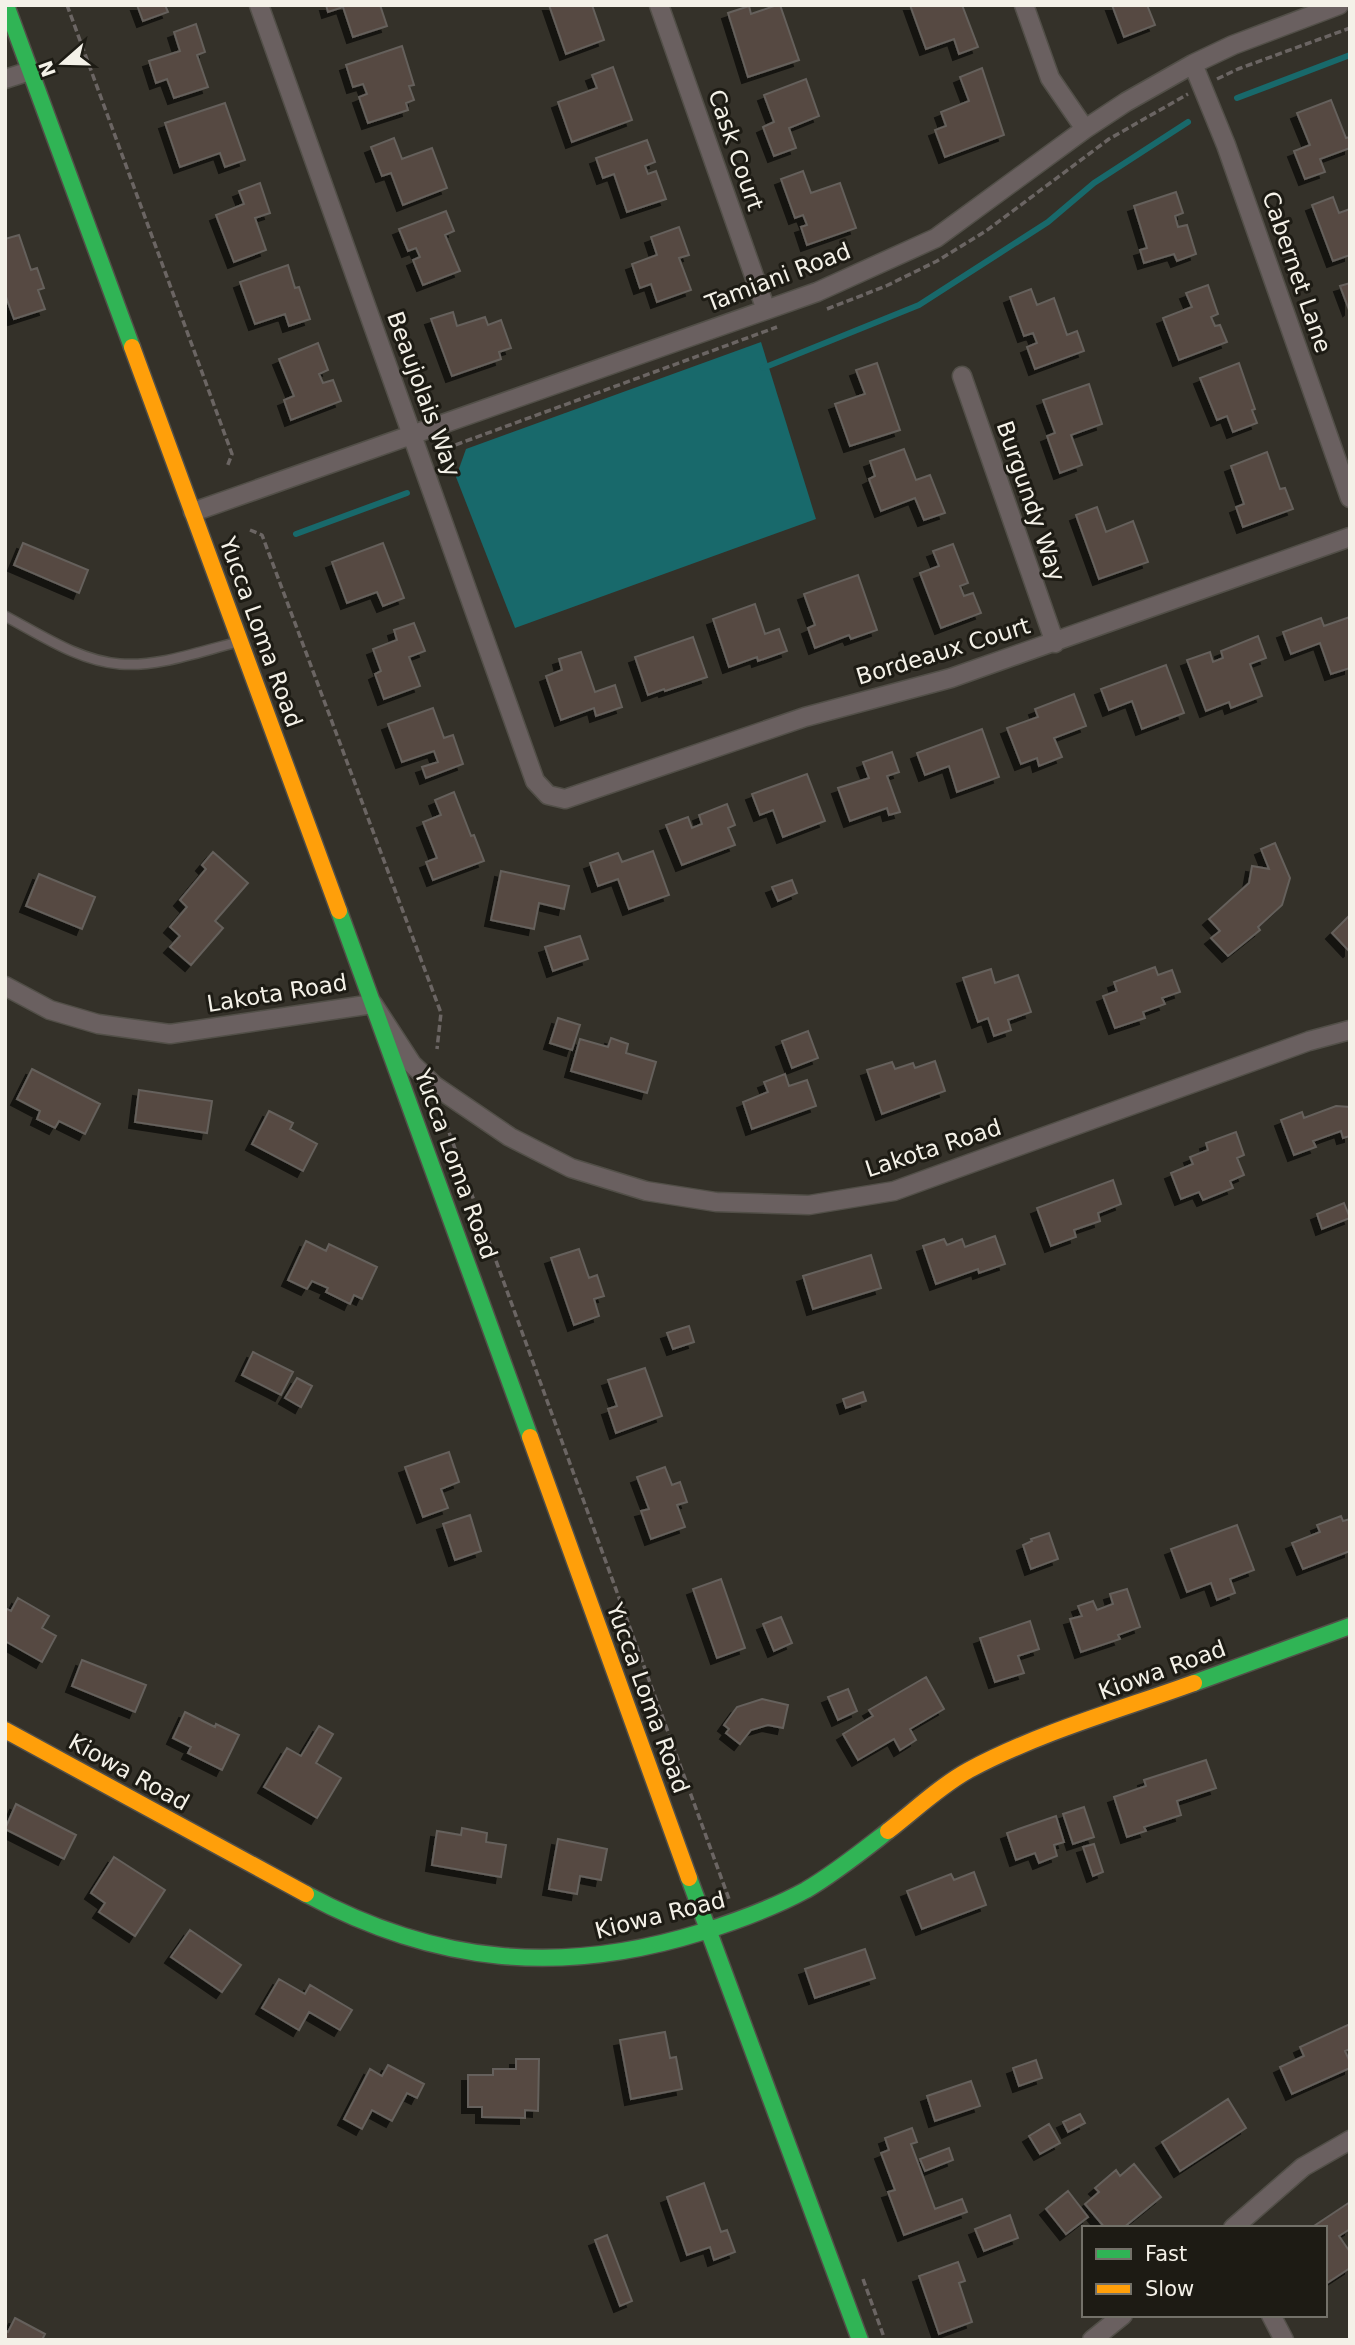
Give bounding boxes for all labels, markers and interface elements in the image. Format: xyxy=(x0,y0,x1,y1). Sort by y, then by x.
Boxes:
north arrow xyxy=(28,28,98,98)
text: N xyxy=(34,58,60,80)
street label: Cask Court xyxy=(703,86,769,214)
street label: Cabernet Lane xyxy=(1257,188,1337,356)
street label: Tamiani Road xyxy=(701,237,854,317)
street label: Beaujolais Way xyxy=(382,308,466,480)
street label: Burgundy Way xyxy=(991,417,1071,585)
street label: Yucca Loma Road xyxy=(214,532,308,731)
street label: Bordeaux Court xyxy=(853,612,1033,690)
street label: Lakota Road xyxy=(205,969,349,1017)
street label: Yucca Loma Road xyxy=(409,1064,503,1263)
street label: Lakota Road xyxy=(862,1114,1004,1182)
street label: Yucca Loma Road xyxy=(601,1598,695,1797)
street label: Kiowa Road xyxy=(1095,1635,1229,1705)
street label: Kiowa Road xyxy=(64,1728,194,1816)
street label: Kiowa Road xyxy=(592,1886,728,1944)
legend xyxy=(1082,2226,1327,2317)
text: Fast xyxy=(1145,2242,1187,2266)
text: Slow xyxy=(1145,2277,1194,2301)

